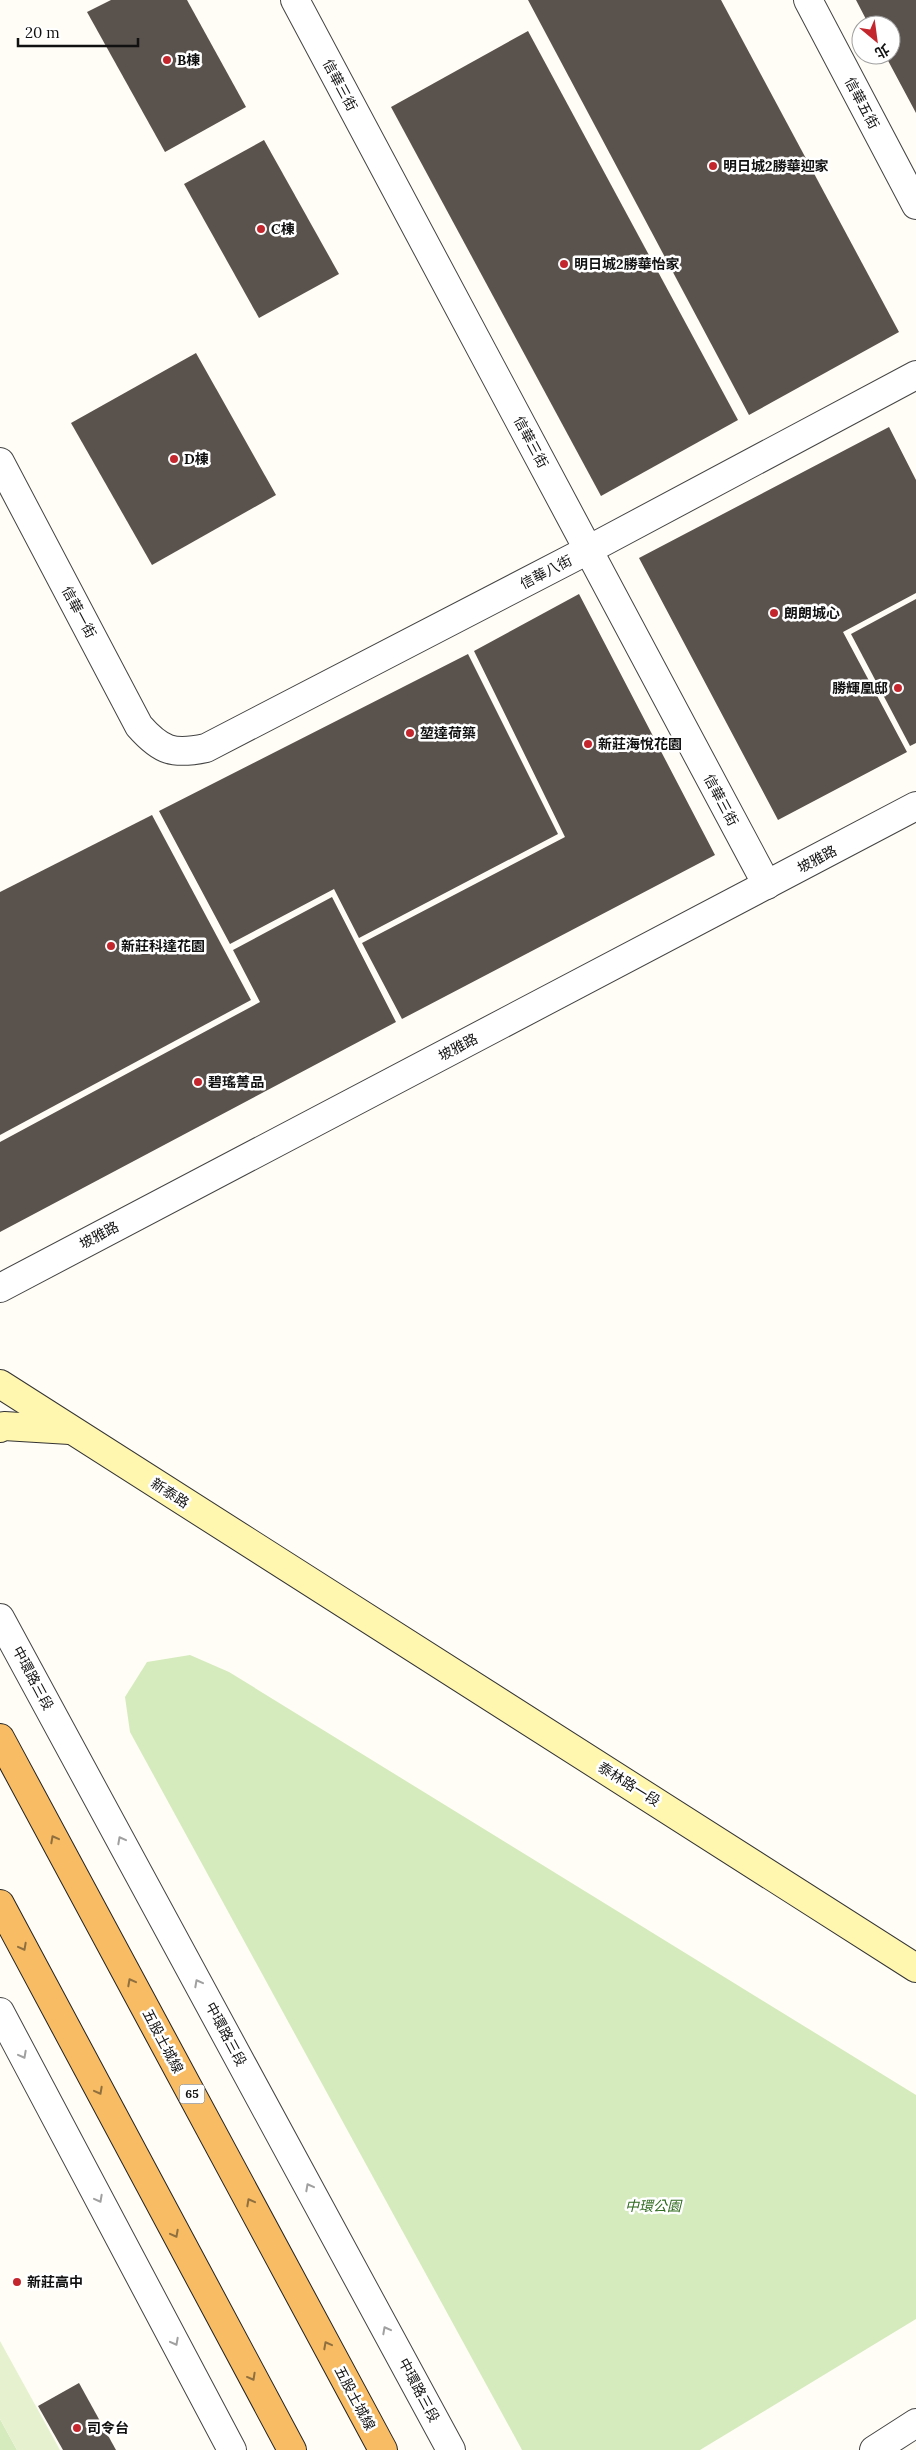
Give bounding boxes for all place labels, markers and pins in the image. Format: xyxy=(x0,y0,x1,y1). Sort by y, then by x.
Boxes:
place label: B棟 xyxy=(177,51,200,69)
marker: B棟 xyxy=(161,54,173,66)
place label: 明日城2勝華迎家 xyxy=(723,157,828,175)
marker: 明日城2勝華迎家 xyxy=(707,160,719,172)
place label: C棟 xyxy=(271,220,295,238)
marker: C棟 xyxy=(255,223,267,235)
place label: 明日城2勝華怡家 xyxy=(574,255,679,273)
marker: 明日城2勝華怡家 xyxy=(558,258,570,270)
place label: D棟 xyxy=(184,450,209,468)
marker: D棟 xyxy=(168,453,180,465)
place label: 朗朗城心 xyxy=(784,604,840,622)
marker: 朗朗城心 xyxy=(768,607,780,619)
place label: 勝輝凰邸 xyxy=(832,679,888,697)
marker: 勝輝凰邸 xyxy=(892,682,904,694)
place label: 堃達荷築 xyxy=(420,724,476,742)
marker: 堃達荷築 xyxy=(404,727,416,739)
place label: 新莊海悅花園 xyxy=(598,735,682,753)
marker: 新莊海悅花園 xyxy=(582,738,594,750)
place label: 新莊科達花園 xyxy=(121,937,205,955)
marker: 新莊科達花園 xyxy=(105,940,117,952)
place label: 碧瑤菁品 xyxy=(208,1073,264,1091)
marker: 碧瑤菁品 xyxy=(192,1076,204,1088)
place label: 新莊高中 xyxy=(27,2273,83,2291)
marker: 新莊高中 xyxy=(11,2276,23,2288)
place label: 司令台 xyxy=(87,2419,129,2437)
marker: 司令台 xyxy=(71,2422,83,2434)

